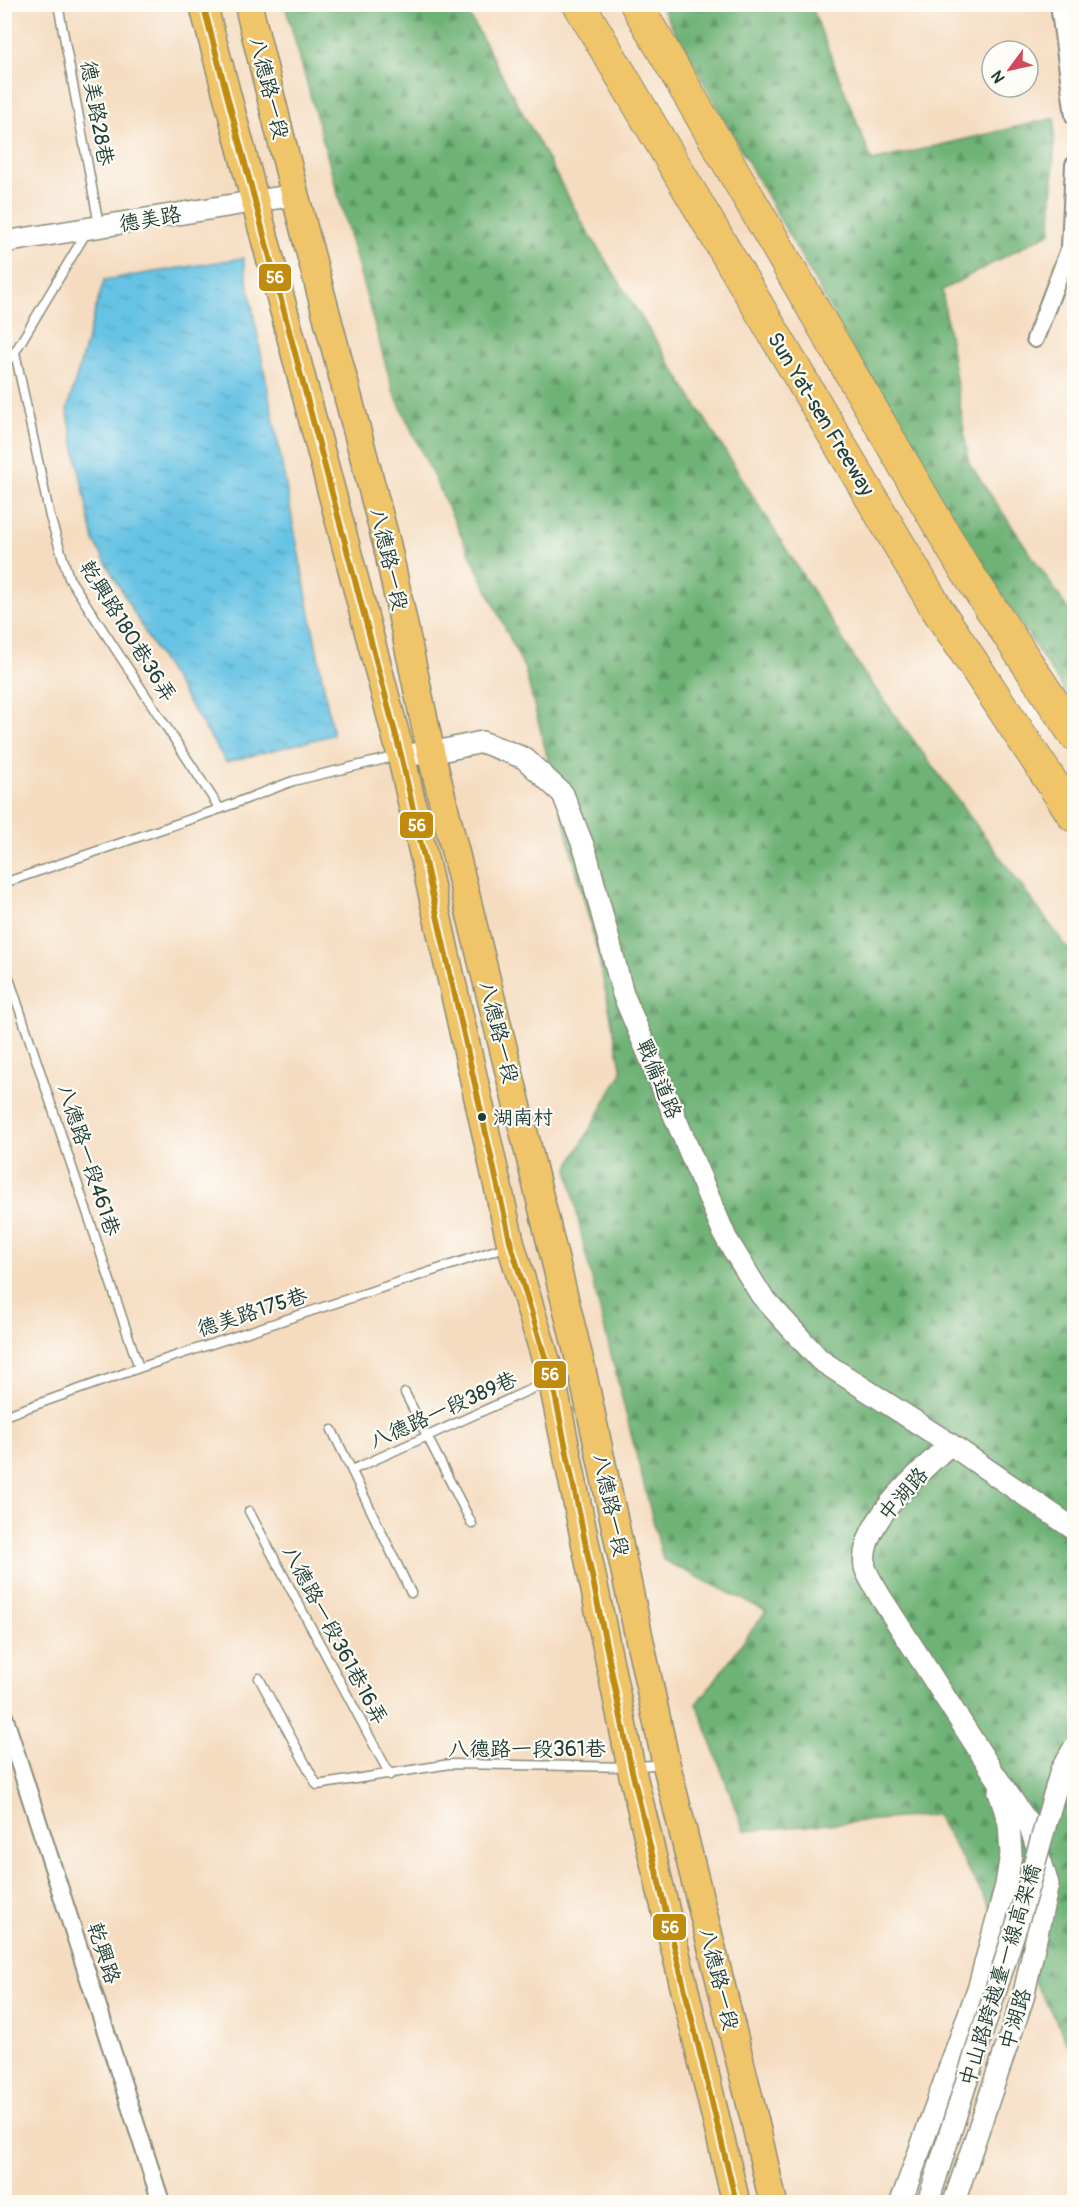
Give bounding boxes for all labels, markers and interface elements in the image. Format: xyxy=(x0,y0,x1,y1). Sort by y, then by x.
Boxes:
street label: 八德路一段 xyxy=(243,34,294,142)
north arrow xyxy=(980,39,1040,99)
street label: 德美路28巷 xyxy=(74,58,119,168)
text: N xyxy=(987,66,1010,87)
street label: 德美路 xyxy=(117,201,183,238)
line badge: 56 xyxy=(258,263,292,292)
text: 56 xyxy=(266,268,284,288)
street label: Sun Yat-sen Freeway xyxy=(761,327,880,501)
street label: 八德路一段 xyxy=(364,505,413,613)
street label: 乾興路180巷36弄 xyxy=(73,555,182,707)
line badge: 56 xyxy=(399,811,434,839)
text: 56 xyxy=(408,816,426,836)
street label: 八德路一段 xyxy=(473,978,524,1086)
street label: 戰備道路 xyxy=(630,1035,687,1123)
street label: 八德路一段461巷 xyxy=(51,1081,126,1240)
place label: 湖南村 xyxy=(493,1105,553,1130)
marker: 湖南村 xyxy=(476,1111,488,1123)
street label: 德美路175巷 xyxy=(193,1282,311,1343)
line badge: 56 xyxy=(533,1360,567,1389)
text: 56 xyxy=(541,1365,559,1385)
street label: 八德路一段389巷 xyxy=(365,1366,521,1455)
street label: 八德路一段 xyxy=(586,1451,635,1559)
street label: 中湖路 xyxy=(873,1462,934,1527)
street label: 八德路一段361巷16弄 xyxy=(276,1541,393,1730)
street label: 八德路一段361巷 xyxy=(448,1736,606,1763)
street label: 中山路跨越臺一線高架橋 xyxy=(954,1861,1047,2090)
line badge: 56 xyxy=(652,1913,687,1941)
text: 56 xyxy=(661,1918,679,1938)
street label: 乾興路 xyxy=(81,1919,126,1987)
street label: 八德路一段 xyxy=(693,1925,744,2033)
street label: 中湖路 xyxy=(993,1985,1038,2053)

